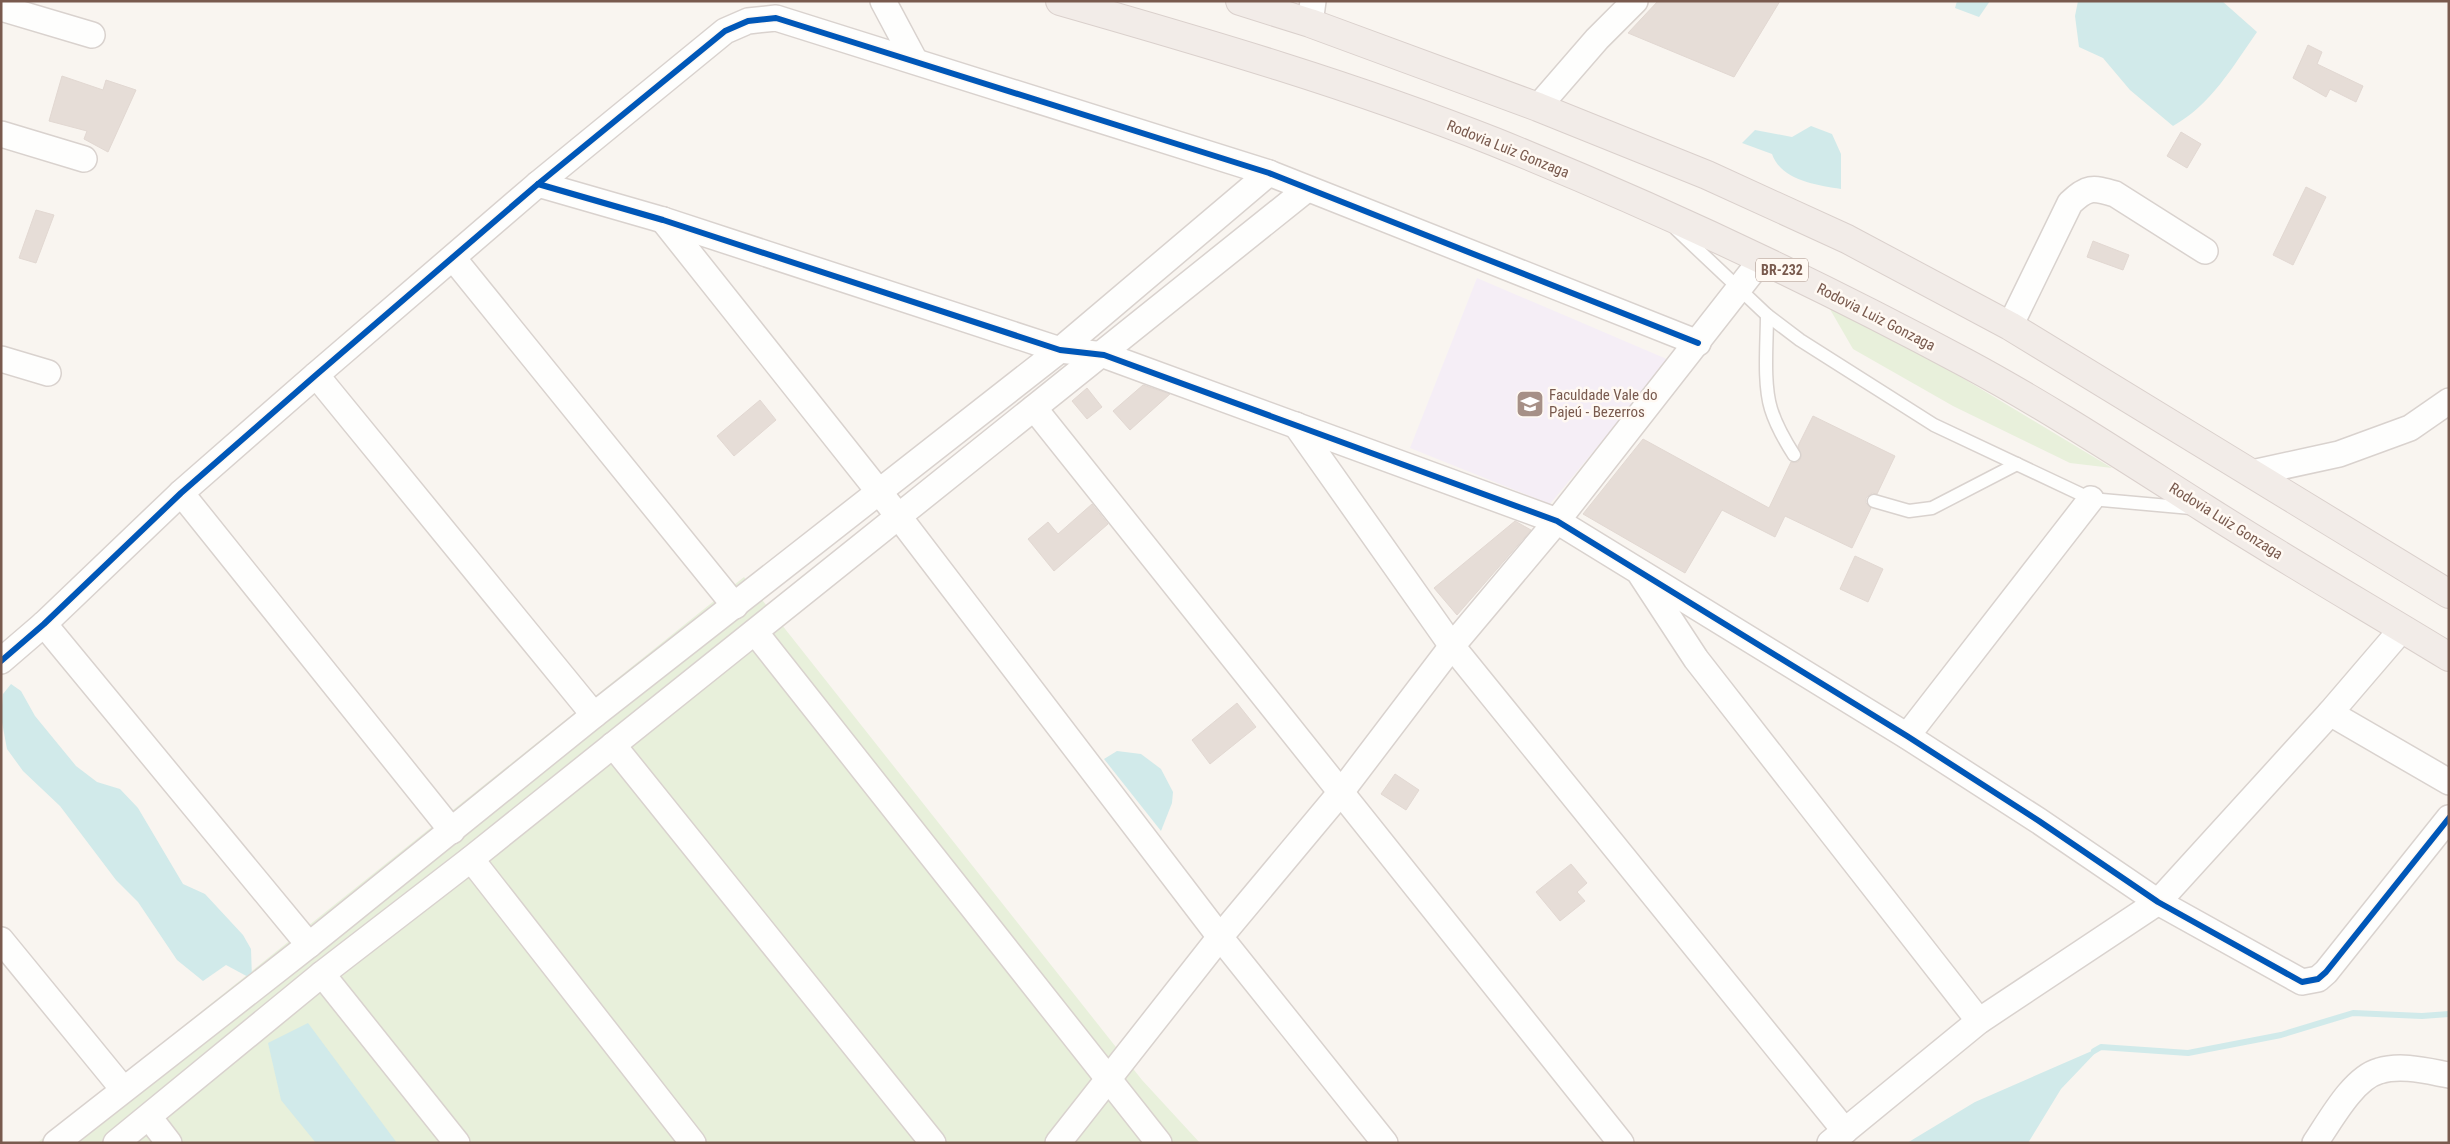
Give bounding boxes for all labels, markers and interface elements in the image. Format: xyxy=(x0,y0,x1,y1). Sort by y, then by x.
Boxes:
street label: Rodovia Luiz Gonzaga xyxy=(1444,116,1572,182)
road number: BR-232 xyxy=(1756,258,1808,282)
street label: Rodovia Luiz Gonzaga xyxy=(1814,279,1938,355)
place label: Faculdade Vale do Pajeú - Bezerros xyxy=(1549,386,1657,421)
school or university icon: Faculdade Vale do Pajeú - Bezerros xyxy=(1515,389,1545,419)
street label: Rodovia Luiz Gonzaga xyxy=(2166,479,2286,563)

